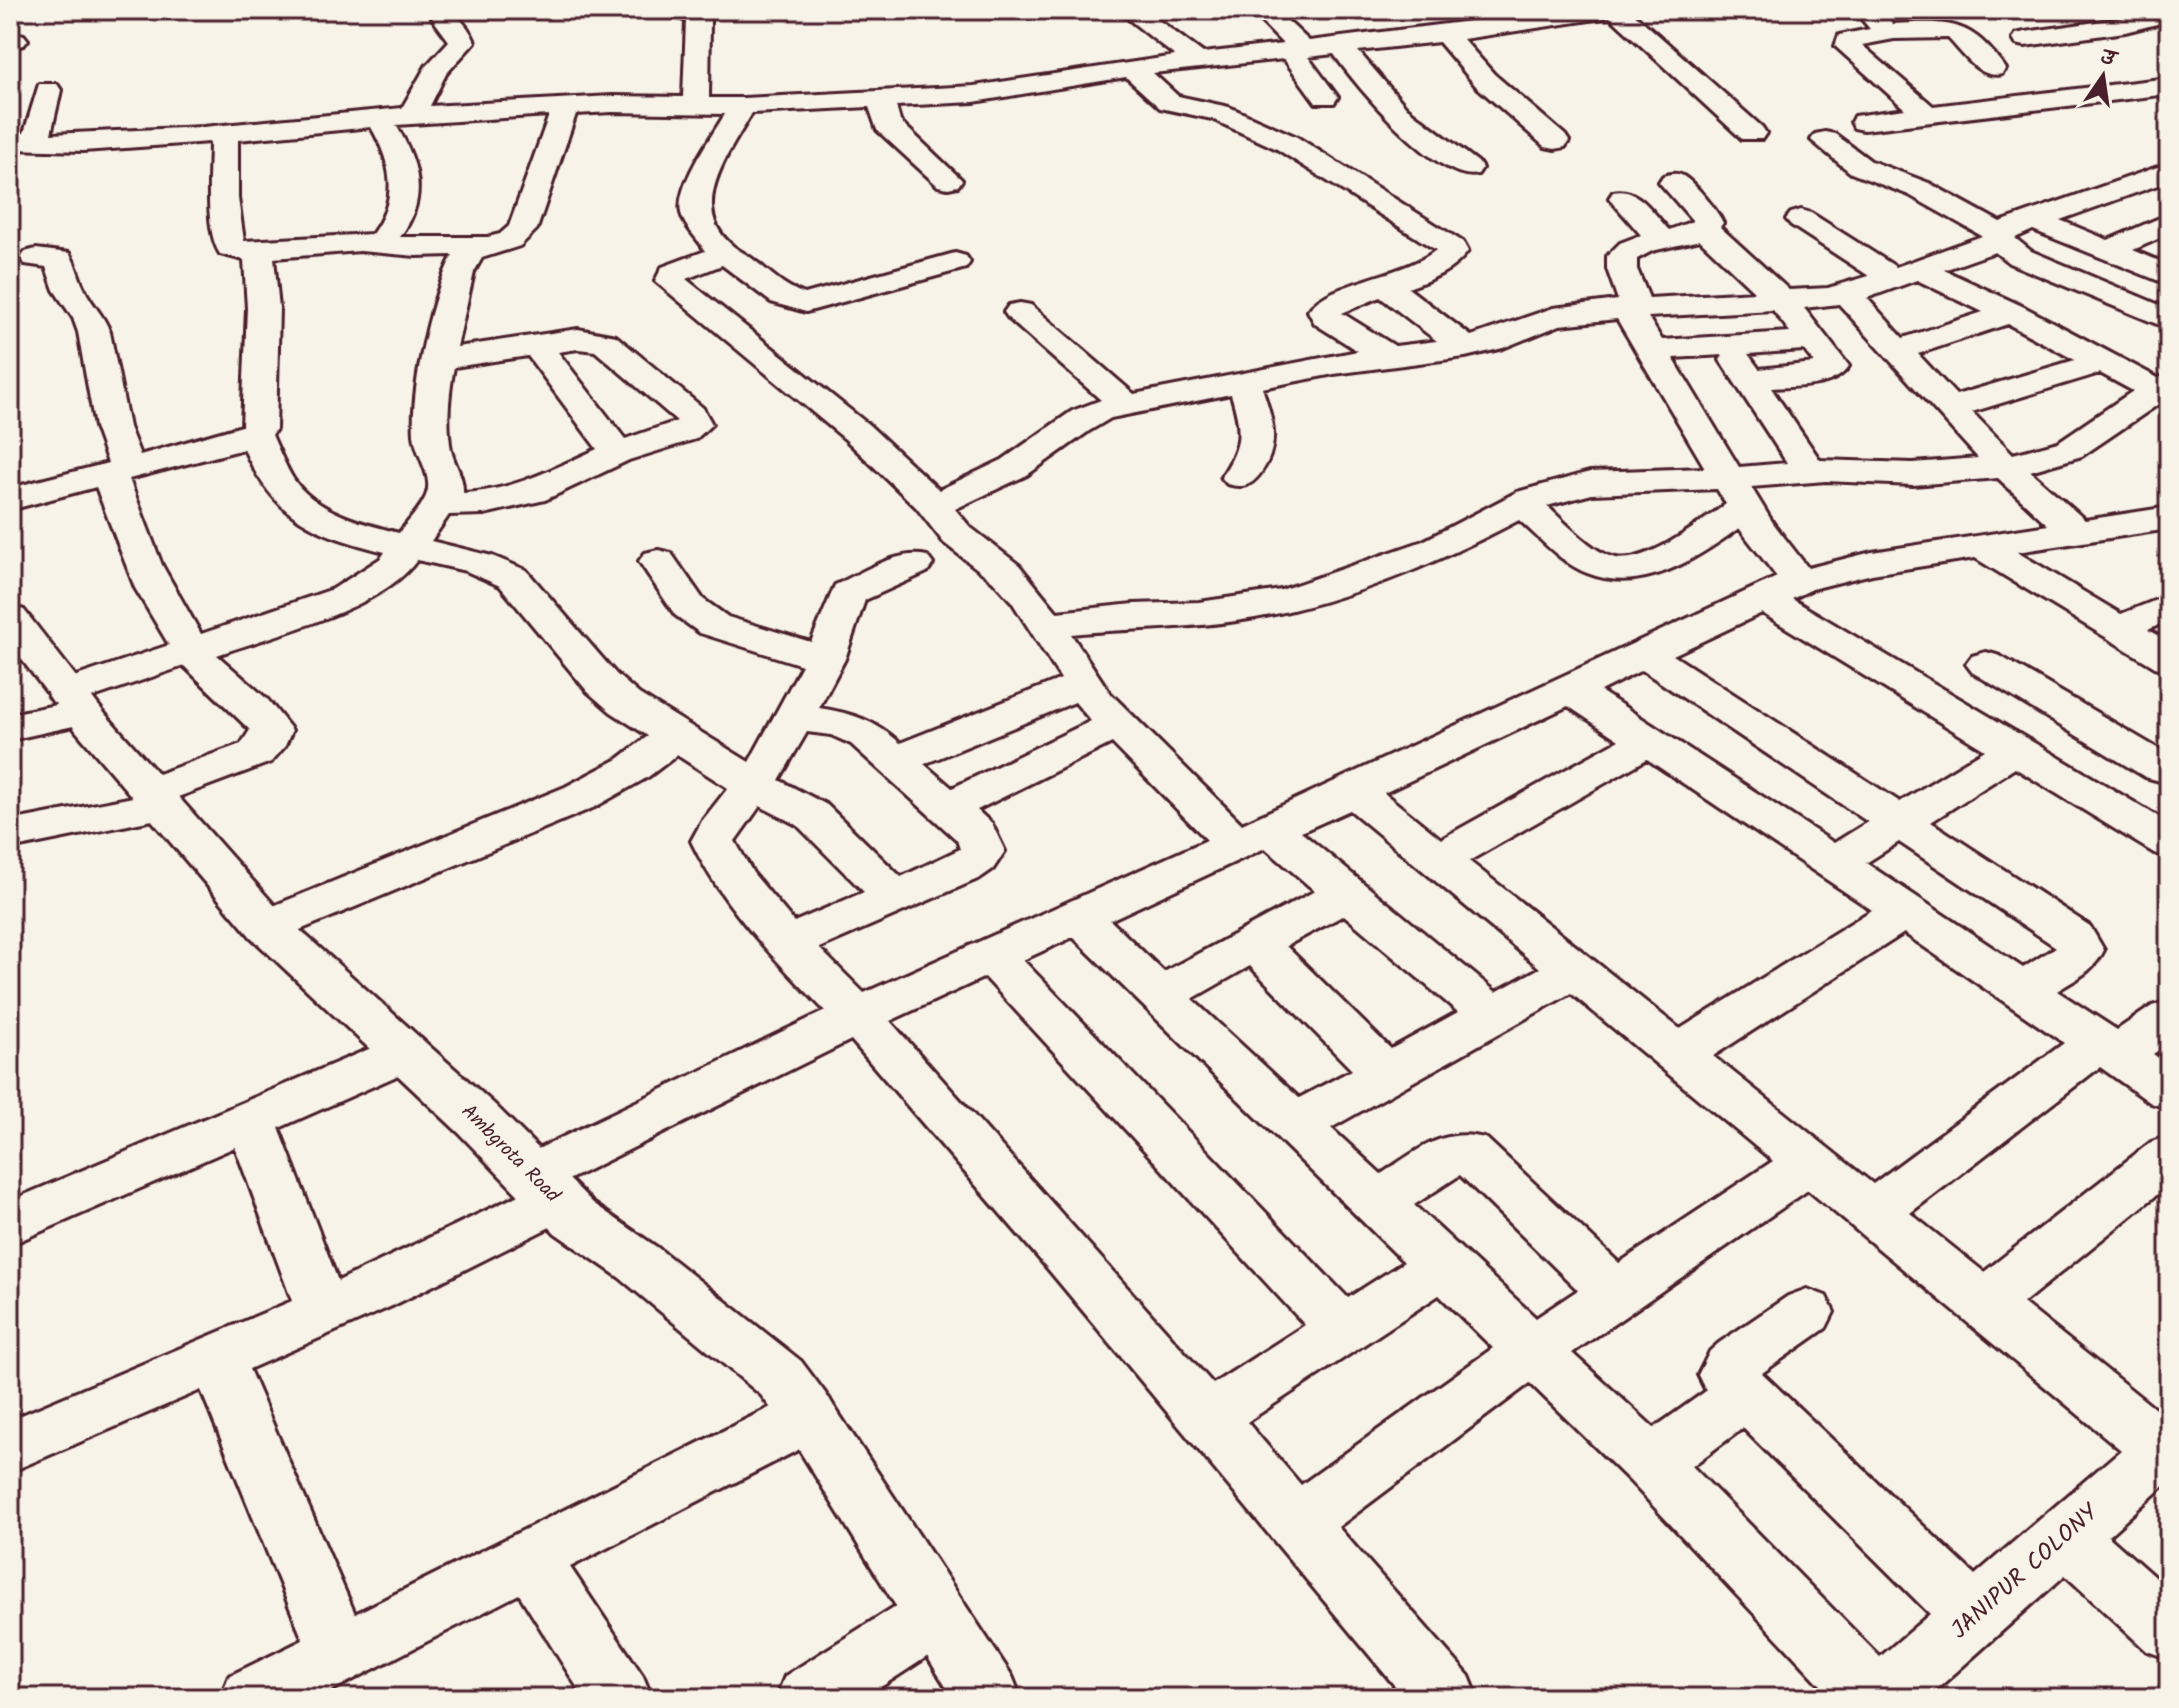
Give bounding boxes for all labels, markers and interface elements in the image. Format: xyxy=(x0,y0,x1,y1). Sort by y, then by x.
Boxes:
north arrow xyxy=(2063,36,2143,116)
text: उ xyxy=(2096,40,2122,78)
street label: Ambgrota Road xyxy=(453,1097,568,1212)
street label: JANIPUR COLONY xyxy=(1942,1494,2109,1649)

